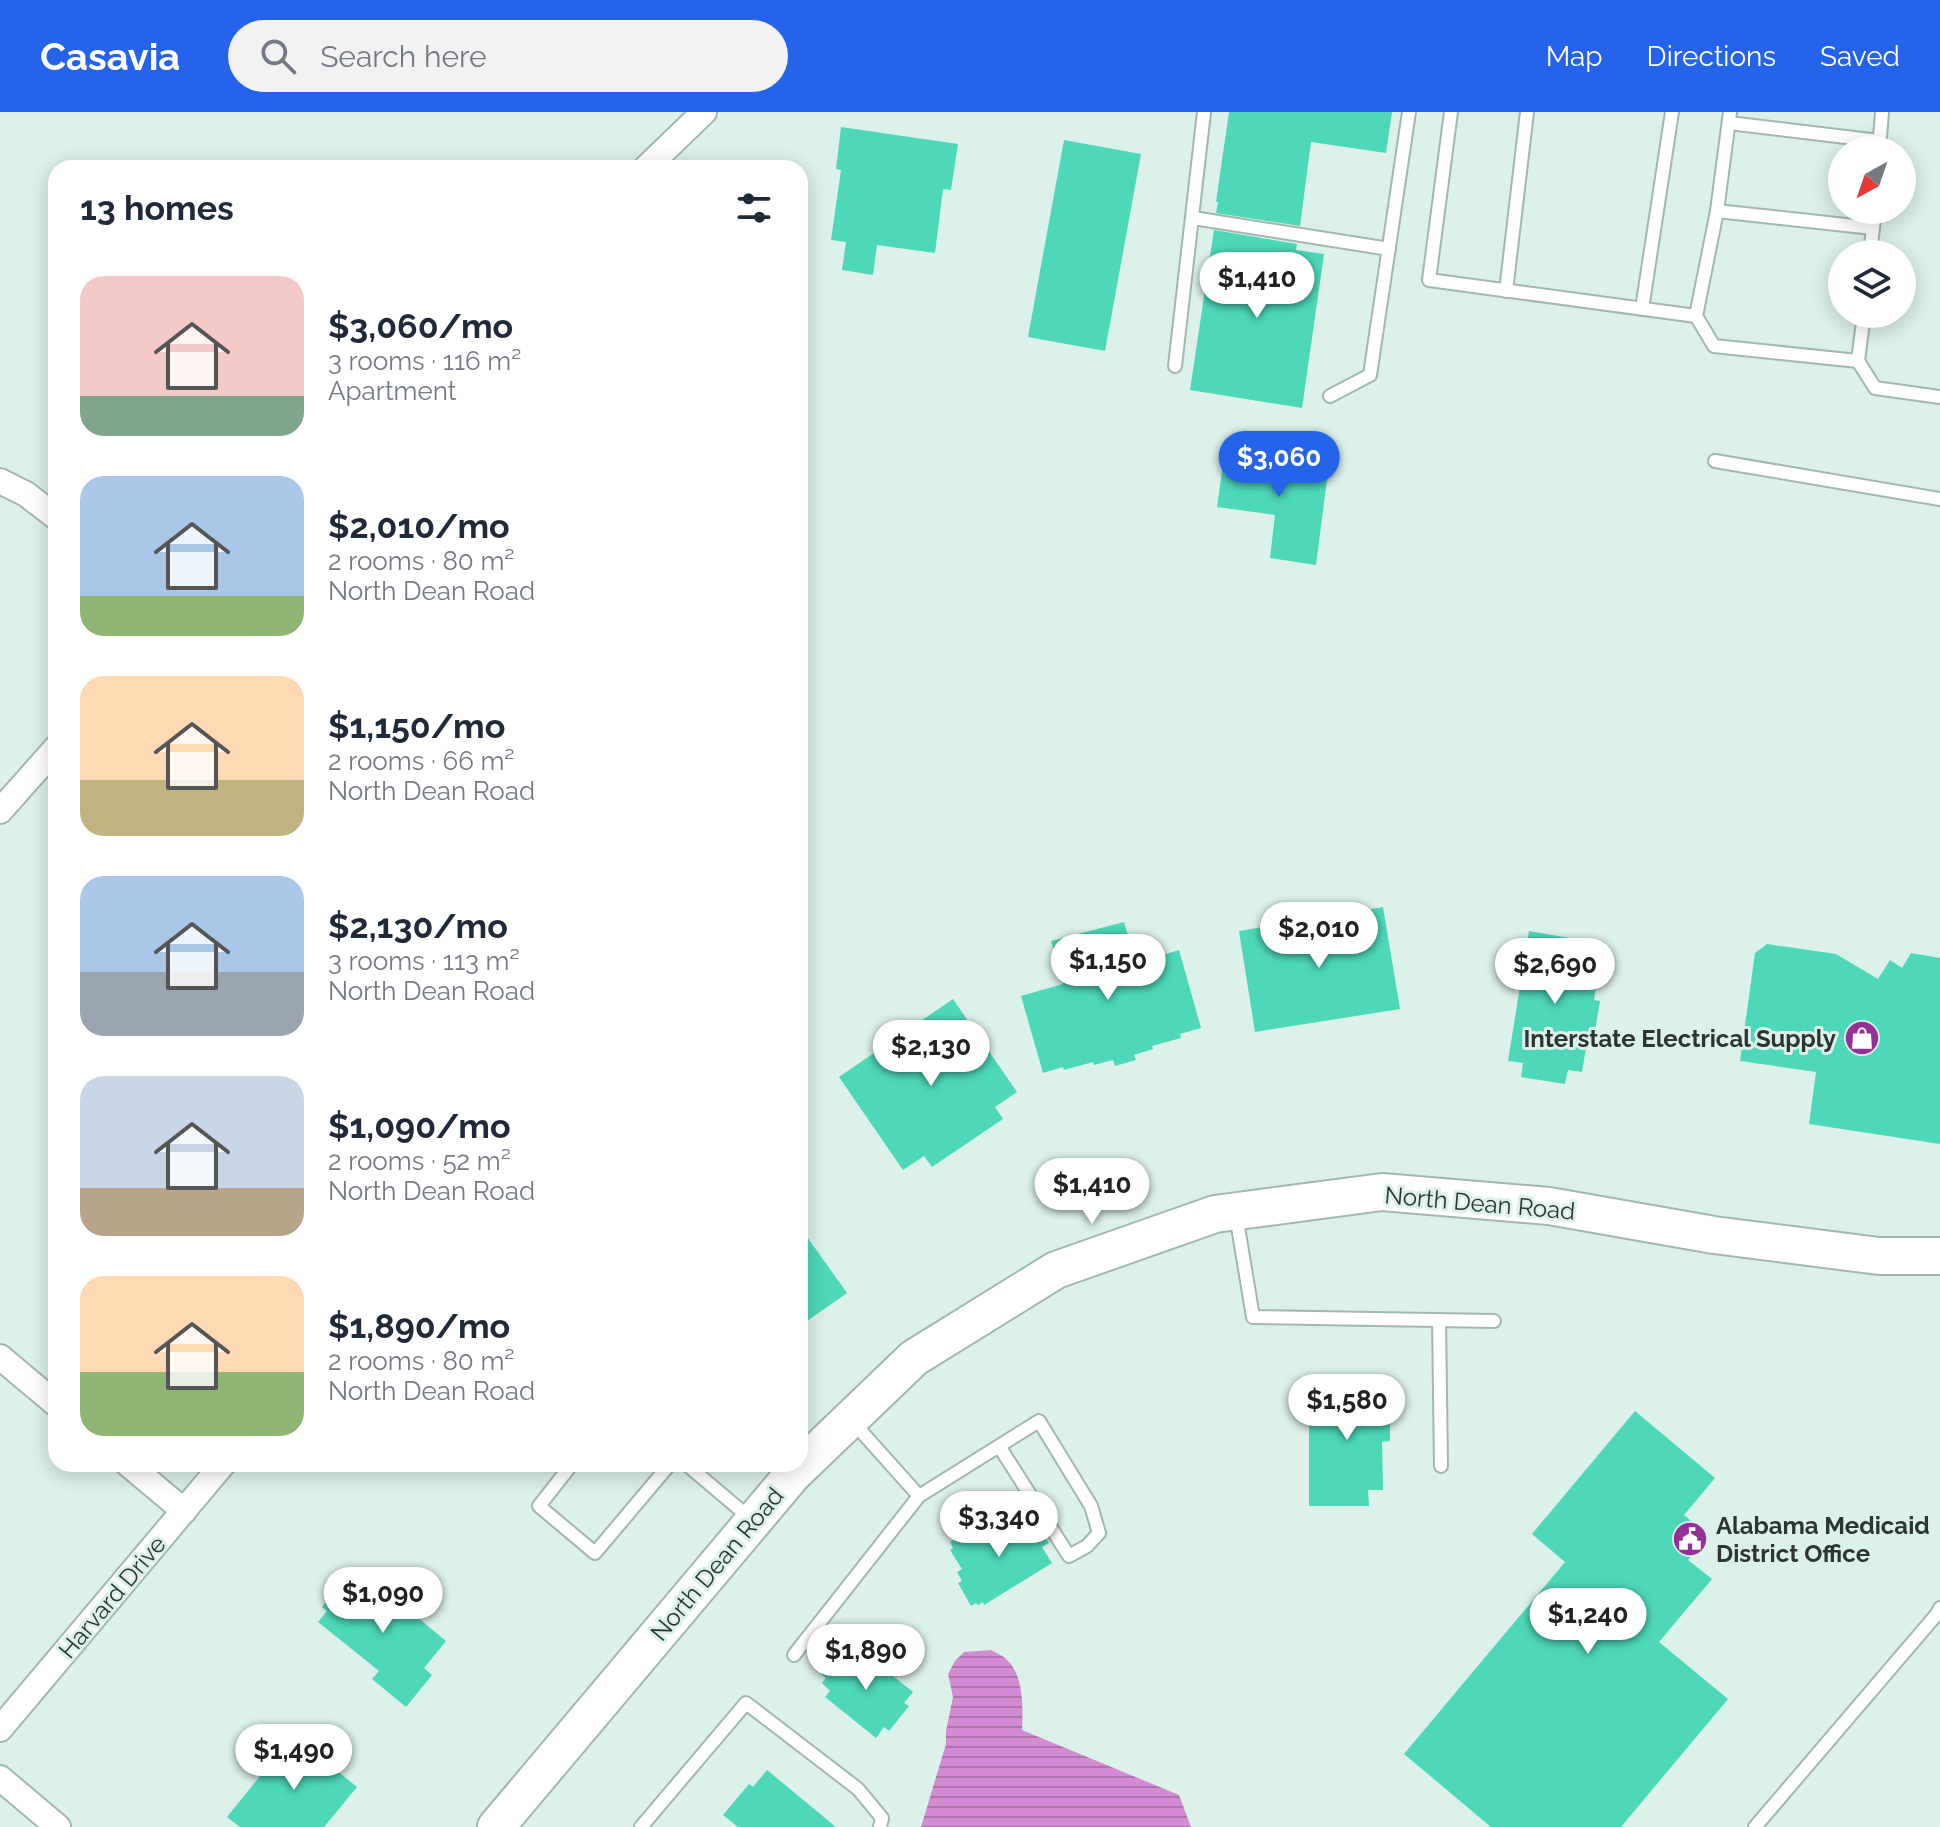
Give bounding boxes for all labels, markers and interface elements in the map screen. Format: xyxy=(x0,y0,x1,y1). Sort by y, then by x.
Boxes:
search box xyxy=(228,20,788,92)
text: Casavia xyxy=(40,34,180,79)
icon: search xyxy=(256,34,300,78)
text: Search here xyxy=(320,39,487,74)
text: Map xyxy=(1546,40,1603,73)
text: Directions xyxy=(1647,40,1776,73)
text: Saved xyxy=(1820,40,1900,73)
north arrow xyxy=(1828,136,1916,224)
map controls xyxy=(1828,136,1916,328)
icon: filters xyxy=(732,186,776,230)
text: 13 homes xyxy=(80,188,234,228)
button: layers xyxy=(1828,240,1916,328)
pin: $1,410 xyxy=(1192,252,1322,320)
text: $1,410 xyxy=(1217,263,1297,293)
text: $3,060/mo xyxy=(328,306,513,346)
icon: home xyxy=(144,308,240,404)
text: 3 rooms · 116 m² xyxy=(328,346,521,376)
text: Apartment xyxy=(328,376,457,406)
pin: $3,060 xyxy=(1214,431,1344,499)
text: $3,060 xyxy=(1237,442,1321,472)
text: $2,010/mo xyxy=(328,506,510,546)
icon: home xyxy=(144,508,240,604)
text: 2 rooms · 80 m² xyxy=(328,546,514,576)
text: North Dean Road xyxy=(328,576,535,606)
text: $1,150/mo xyxy=(328,706,505,746)
icon: home xyxy=(144,708,240,804)
text: 2 rooms · 66 m² xyxy=(328,746,514,776)
text: North Dean Road xyxy=(328,776,535,806)
pin: $2,010 xyxy=(1254,902,1384,970)
text: $2,130/mo xyxy=(328,906,508,946)
icon: home xyxy=(144,908,240,1004)
text: $2,010 xyxy=(1278,913,1360,943)
pin: $1,150 xyxy=(1043,934,1173,1002)
pin: $2,690 xyxy=(1490,938,1620,1006)
text: $1,150 xyxy=(1069,945,1147,975)
text: 3 rooms · 113 m² xyxy=(328,946,520,976)
text: $2,690 xyxy=(1513,949,1597,979)
text: North Dean Road xyxy=(328,976,535,1006)
shop icon: Interstate Electrical Supply xyxy=(1843,1019,1881,1057)
pin: $2,130 xyxy=(866,1020,996,1088)
place label: Interstate Electrical Supply xyxy=(1523,1024,1836,1053)
text: $2,130 xyxy=(891,1031,971,1061)
text: $1,090/mo xyxy=(328,1106,511,1146)
icon: home xyxy=(144,1108,240,1204)
text: 2 rooms · 52 m² xyxy=(328,1146,511,1176)
pin: $1,410 xyxy=(1027,1158,1157,1226)
text: $1,410 xyxy=(1052,1169,1132,1199)
text: North Dean Road xyxy=(328,1176,535,1206)
street label: North Dean Road xyxy=(1383,1180,1577,1226)
text: $1,890/mo xyxy=(328,1306,510,1346)
icon: home xyxy=(144,1308,240,1404)
text: 2 rooms · 80 m² xyxy=(328,1346,514,1376)
pin: $1,580 xyxy=(1282,1374,1412,1442)
text: North Dean Road xyxy=(328,1376,535,1406)
text: $1,580 xyxy=(1306,1385,1388,1415)
street label: North Dean Road xyxy=(644,1481,790,1647)
pin: $3,340 xyxy=(934,1491,1064,1559)
text: $3,340 xyxy=(958,1502,1040,1532)
place label: Alabama Medicaid District Office xyxy=(1716,1511,1930,1568)
public building icon: Alabama Medicaid District Office xyxy=(1671,1520,1709,1558)
street label: Harvard Drive xyxy=(52,1530,172,1664)
pin: $1,090 xyxy=(318,1567,448,1635)
text: $1,090 xyxy=(342,1578,424,1608)
pin: $1,240 xyxy=(1523,1588,1653,1656)
text: $1,240 xyxy=(1548,1599,1628,1629)
pin: $1,890 xyxy=(801,1624,931,1692)
text: $1,890 xyxy=(825,1635,907,1665)
pin: $1,490 xyxy=(229,1724,359,1792)
text: $1,490 xyxy=(253,1735,335,1765)

